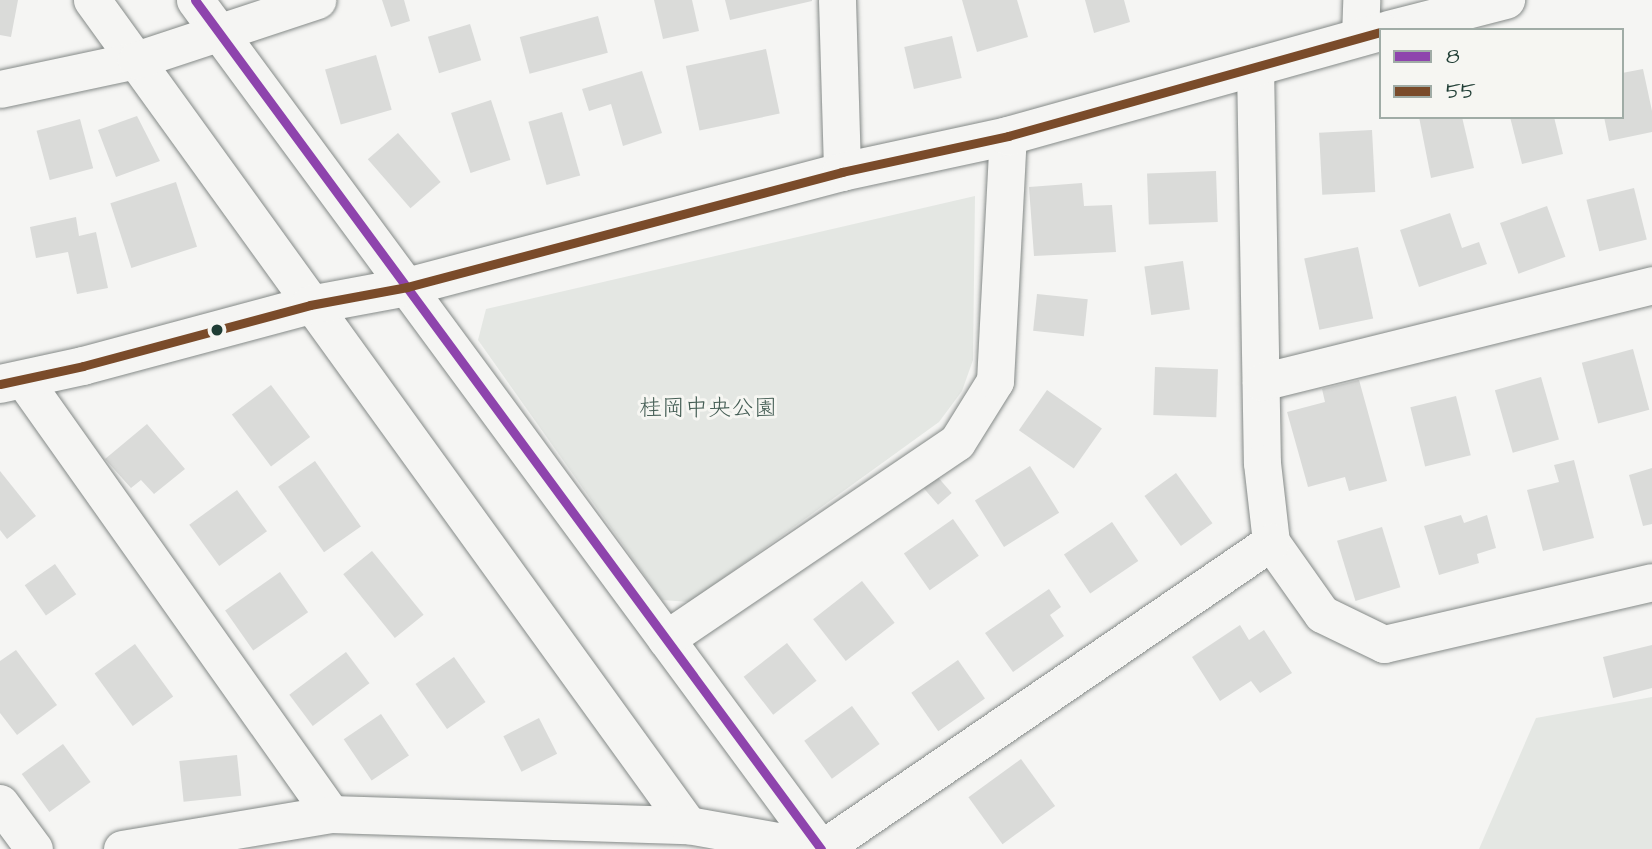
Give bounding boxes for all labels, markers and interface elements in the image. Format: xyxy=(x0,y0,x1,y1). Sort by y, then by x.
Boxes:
legend xyxy=(1379,28,1624,119)
text: 8 xyxy=(1446,42,1460,71)
text: 55 xyxy=(1446,77,1476,106)
unlabelled marker xyxy=(210,323,224,337)
park label: 桂岡中央公園 xyxy=(639,394,777,422)

